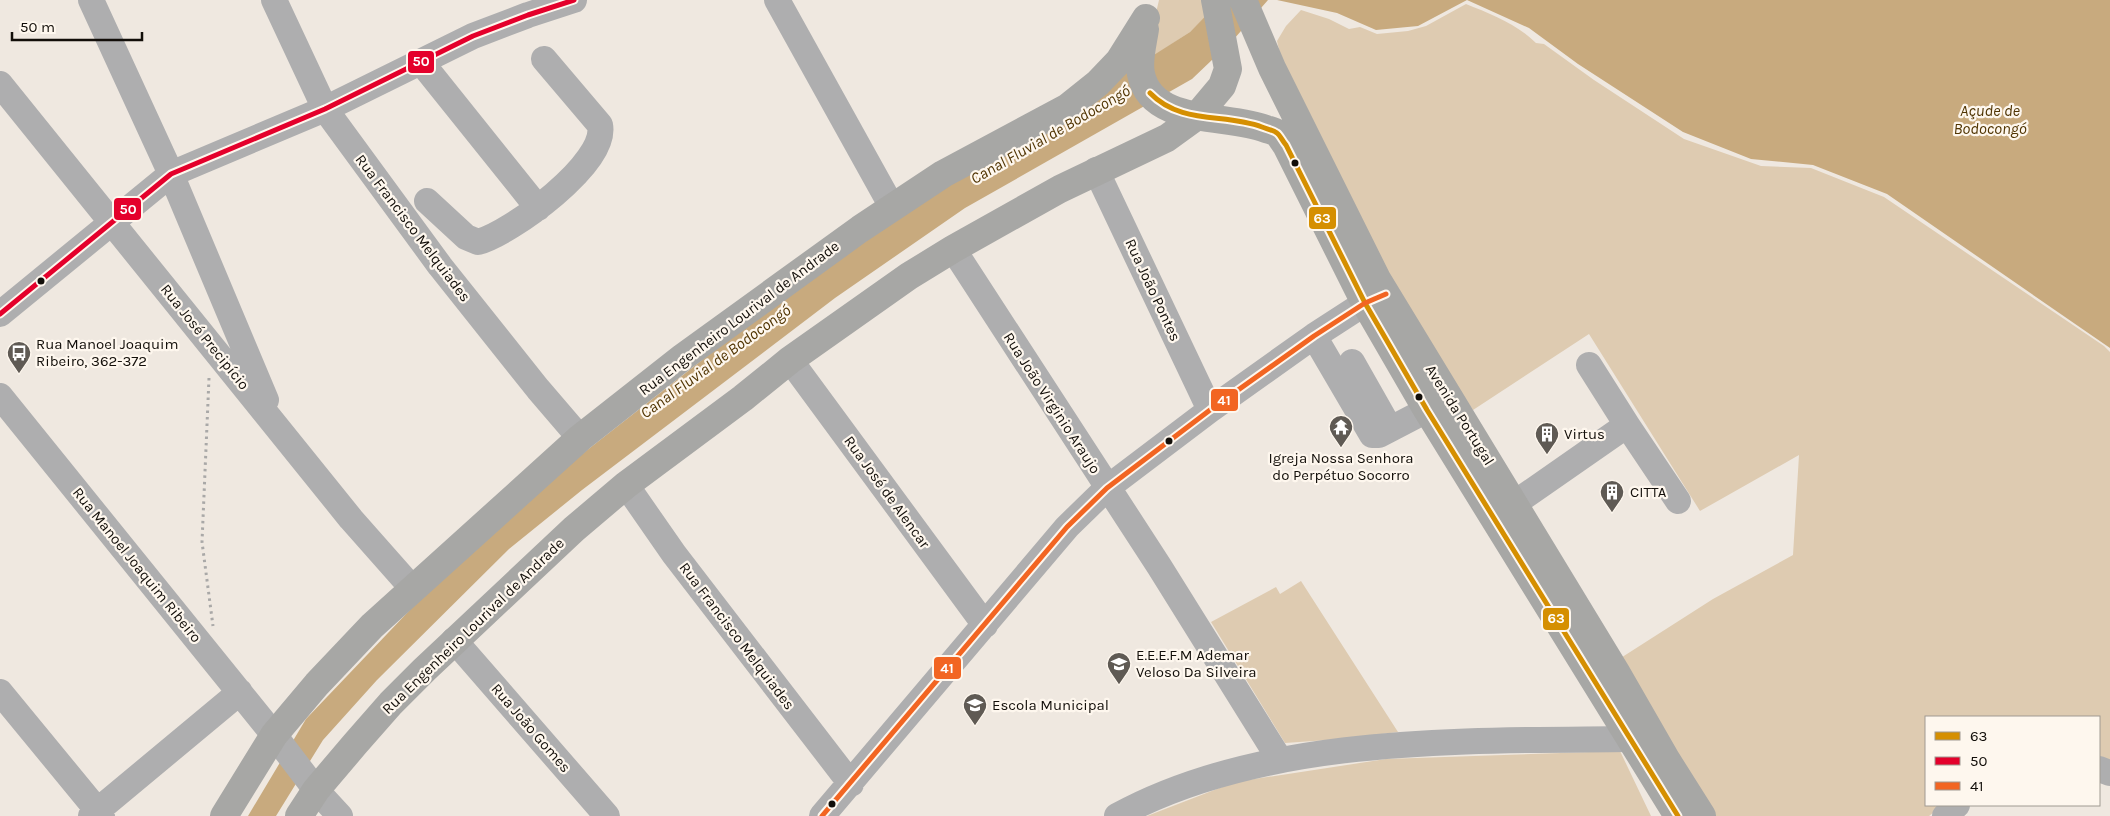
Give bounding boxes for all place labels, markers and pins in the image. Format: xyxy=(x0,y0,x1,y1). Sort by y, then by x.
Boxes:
unlabelled marker xyxy=(1290,158,1300,168)
unlabelled marker xyxy=(36,276,46,286)
place label: Rua Manoel Joaquim Ribeiro, 362-372 xyxy=(36,335,179,370)
bus stop icon: Rua Manoel Joaquim Ribeiro, 362-372 xyxy=(6,340,32,374)
unlabelled marker xyxy=(1414,392,1424,402)
temple icon: Igreja Nossa Senhora do Perpétuo Socorro xyxy=(1328,414,1354,448)
building icon: Virtus xyxy=(1534,421,1560,455)
place label: Virtus xyxy=(1564,425,1605,443)
unlabelled marker xyxy=(1164,436,1174,446)
place label: Igreja Nossa Senhora do Perpétuo Socorro xyxy=(1268,449,1414,484)
building icon: CITTA xyxy=(1599,479,1625,513)
place label: CITTA xyxy=(1630,483,1667,501)
place label: E.E.E.F.M Ademar Veloso Da Silveira xyxy=(1136,646,1257,681)
school or university icon: E.E.E.F.M Ademar Veloso Da Silveira xyxy=(1106,651,1132,685)
school or university icon: Escola Municipal xyxy=(962,692,988,726)
place label: Escola Municipal xyxy=(992,696,1109,714)
unlabelled marker xyxy=(827,799,837,809)

